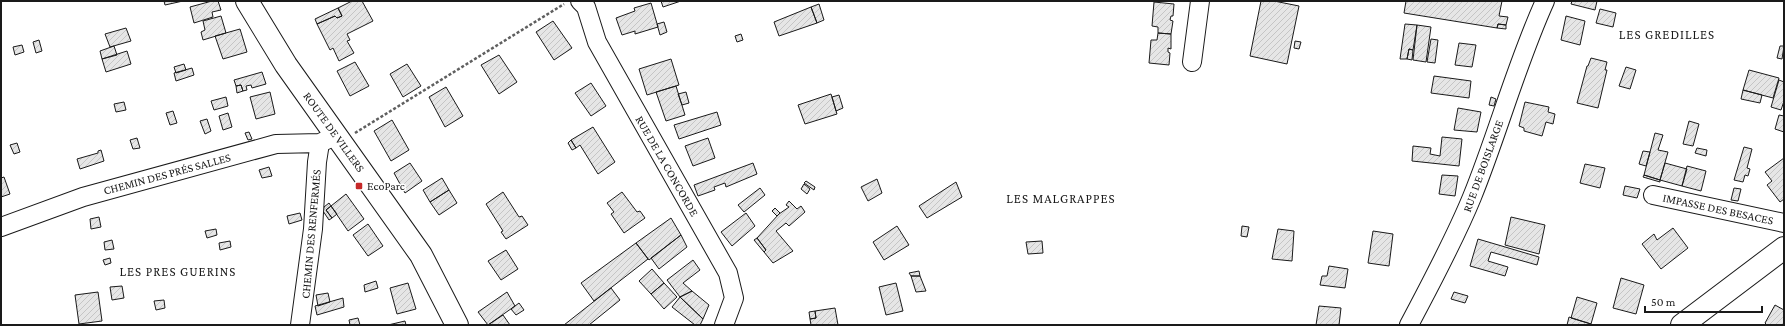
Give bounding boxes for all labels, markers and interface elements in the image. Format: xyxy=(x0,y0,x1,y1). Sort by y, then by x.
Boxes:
district label: LES GREDILLES xyxy=(1619,27,1715,42)
street label: ROUTE DE VILLERS xyxy=(300,89,368,175)
street label: RUE DE LA CONCORDE xyxy=(632,113,702,219)
street label: RUE DE BOISLARGE xyxy=(1460,118,1506,214)
street label: CHEMIN DES PRÉS SALLES xyxy=(102,150,233,198)
street label: CHEMIN DES RENFERMÉS xyxy=(298,168,324,299)
place label: EcoParc xyxy=(367,179,405,193)
marker: EcoParc xyxy=(354,181,364,191)
street label: IMPASSE DES BESACES xyxy=(1661,190,1775,228)
district label: LES MALGRAPPES xyxy=(1006,191,1116,206)
district label: LES PRES GUERINS xyxy=(120,264,236,279)
scale bar xyxy=(1645,288,1762,314)
text: 50 m xyxy=(1651,295,1676,309)

